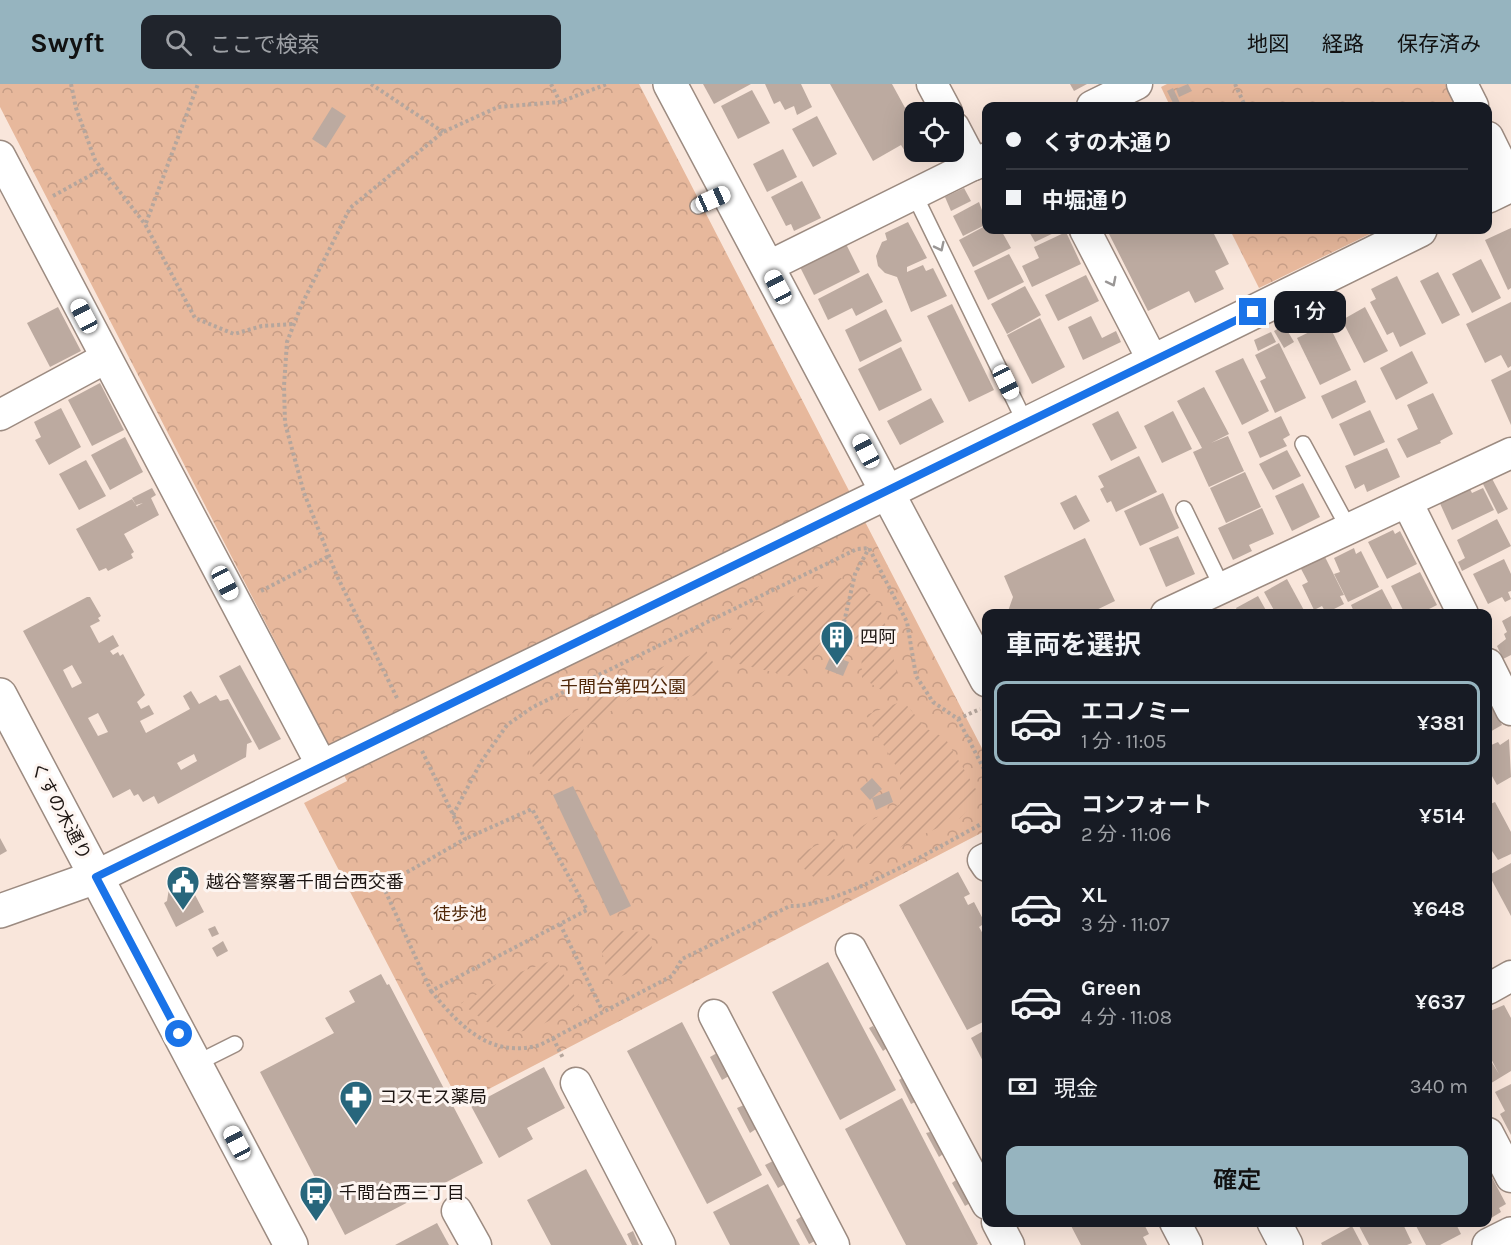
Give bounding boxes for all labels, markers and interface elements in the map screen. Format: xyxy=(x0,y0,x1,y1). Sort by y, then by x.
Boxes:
search box xyxy=(141,15,561,69)
text: Swyft xyxy=(30,26,105,59)
icon: search xyxy=(162,26,195,59)
text: ここで検索 xyxy=(210,32,320,58)
text: 地図 xyxy=(1247,32,1289,56)
text: 経路 xyxy=(1322,32,1364,56)
text: 保存済み xyxy=(1397,32,1481,56)
map controls xyxy=(904,102,964,162)
button: locate xyxy=(904,102,964,162)
text: くすの木通り xyxy=(1042,130,1174,156)
car xyxy=(693,183,733,215)
text: 中堀通り xyxy=(1042,188,1130,214)
one-way arrow xyxy=(932,241,944,252)
car xyxy=(762,267,794,307)
one-way arrow xyxy=(1105,275,1116,286)
callout: 1 分 xyxy=(1274,291,1346,333)
car xyxy=(68,296,100,336)
route end xyxy=(1239,298,1266,325)
text: 1 分 xyxy=(1294,300,1326,323)
car xyxy=(990,362,1022,402)
car xyxy=(850,431,882,471)
car xyxy=(209,563,241,603)
building icon: 四阿 xyxy=(819,619,855,666)
place label: 四阿 xyxy=(860,626,896,648)
text: 車両を選択 xyxy=(1006,629,1141,661)
park label: 千間台第四公園 xyxy=(560,676,686,698)
icon: car xyxy=(1009,696,1063,750)
text: エコノミー xyxy=(1081,699,1191,725)
text: ¥381 xyxy=(1417,710,1465,736)
text: 1 分 · 11:05 xyxy=(1081,730,1166,753)
street label: くすの木通り xyxy=(26,758,96,864)
icon: car xyxy=(1009,789,1063,843)
text: コンフォート xyxy=(1081,792,1212,818)
text: ¥514 xyxy=(1419,803,1465,829)
text: 2 分 · 11:06 xyxy=(1081,823,1172,846)
public building icon: 越谷警察署千間台西交番 xyxy=(165,864,201,911)
place label: 越谷警察署千間台西交番 xyxy=(206,871,404,893)
icon: car xyxy=(1009,882,1063,936)
text: XL xyxy=(1081,882,1107,908)
text: ¥648 xyxy=(1412,896,1465,922)
park label: 徒歩池 xyxy=(433,903,487,925)
text: 3 分 · 11:07 xyxy=(1081,913,1170,936)
icon: car xyxy=(1009,975,1063,1029)
text: Green xyxy=(1081,975,1142,1001)
text: ¥637 xyxy=(1415,989,1465,1015)
text: 4 分 · 11:08 xyxy=(1081,1006,1172,1029)
route start xyxy=(165,1020,192,1047)
icon: cash xyxy=(1006,1070,1039,1103)
text: 340 m xyxy=(1410,1075,1468,1098)
text: 現金 xyxy=(1054,1076,1098,1102)
pharmacy icon: コスモス薬局 xyxy=(338,1079,374,1126)
place label: コスモス薬局 xyxy=(379,1086,487,1108)
car xyxy=(221,1123,253,1163)
button: 確定 xyxy=(1006,1146,1468,1215)
bus stop icon: 千間台西三丁目 xyxy=(298,1175,334,1222)
place label: 千間台西三丁目 xyxy=(339,1182,465,1204)

